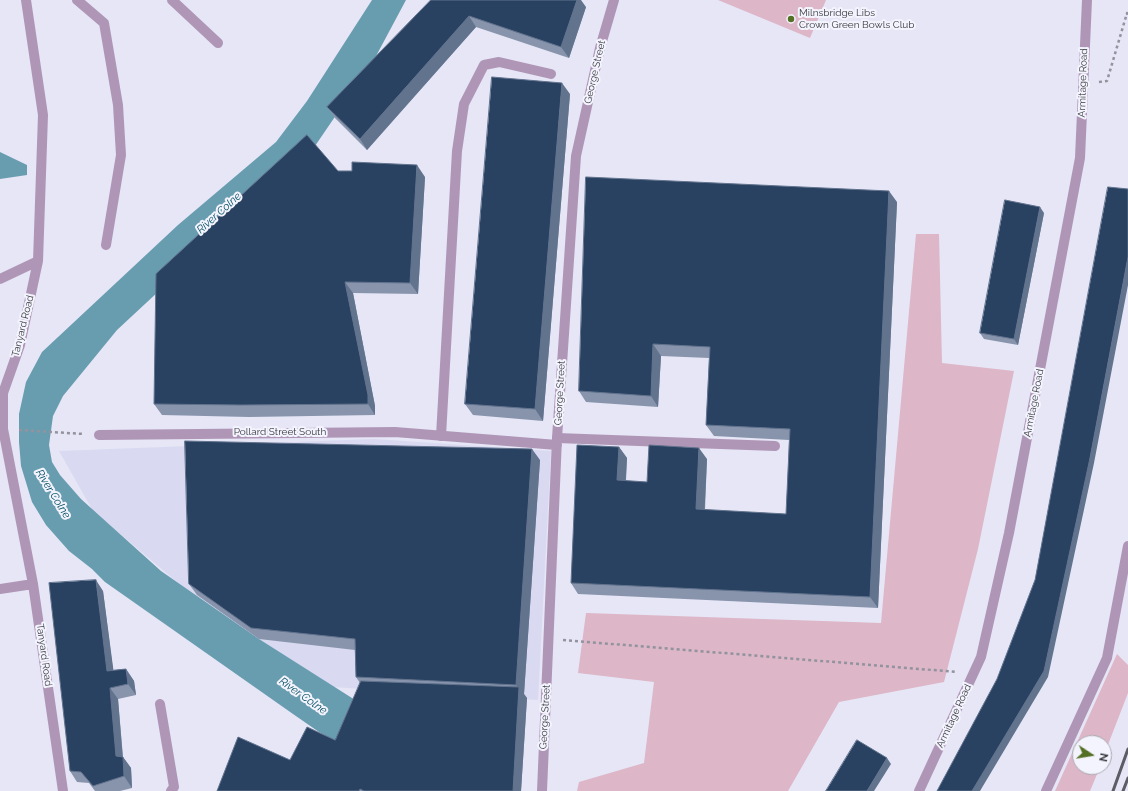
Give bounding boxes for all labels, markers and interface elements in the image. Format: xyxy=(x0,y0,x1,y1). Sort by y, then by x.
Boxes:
place label: Milnsbridge Libs Crown Green Bowls Club xyxy=(799,7,914,30)
marker: Milnsbridge Libs Crown Green Bowls Club xyxy=(786,14,796,24)
street label: George Street xyxy=(582,39,608,105)
street label: Armitage Road xyxy=(1076,48,1090,118)
water label: River Colne xyxy=(194,190,244,236)
street label: Tanyard Road xyxy=(10,294,36,358)
street label: George Street xyxy=(552,360,568,426)
street label: Armitage Road xyxy=(1022,368,1046,438)
street label: Pollard Street South xyxy=(234,426,326,438)
water label: River Colne xyxy=(33,467,73,521)
street label: Tanyard Road xyxy=(34,623,54,687)
water label: River Colne xyxy=(277,675,329,717)
street label: Armitage Road xyxy=(934,682,974,750)
street label: George Street xyxy=(537,684,553,750)
north arrow xyxy=(1072,735,1112,775)
text: N xyxy=(1096,752,1110,763)

